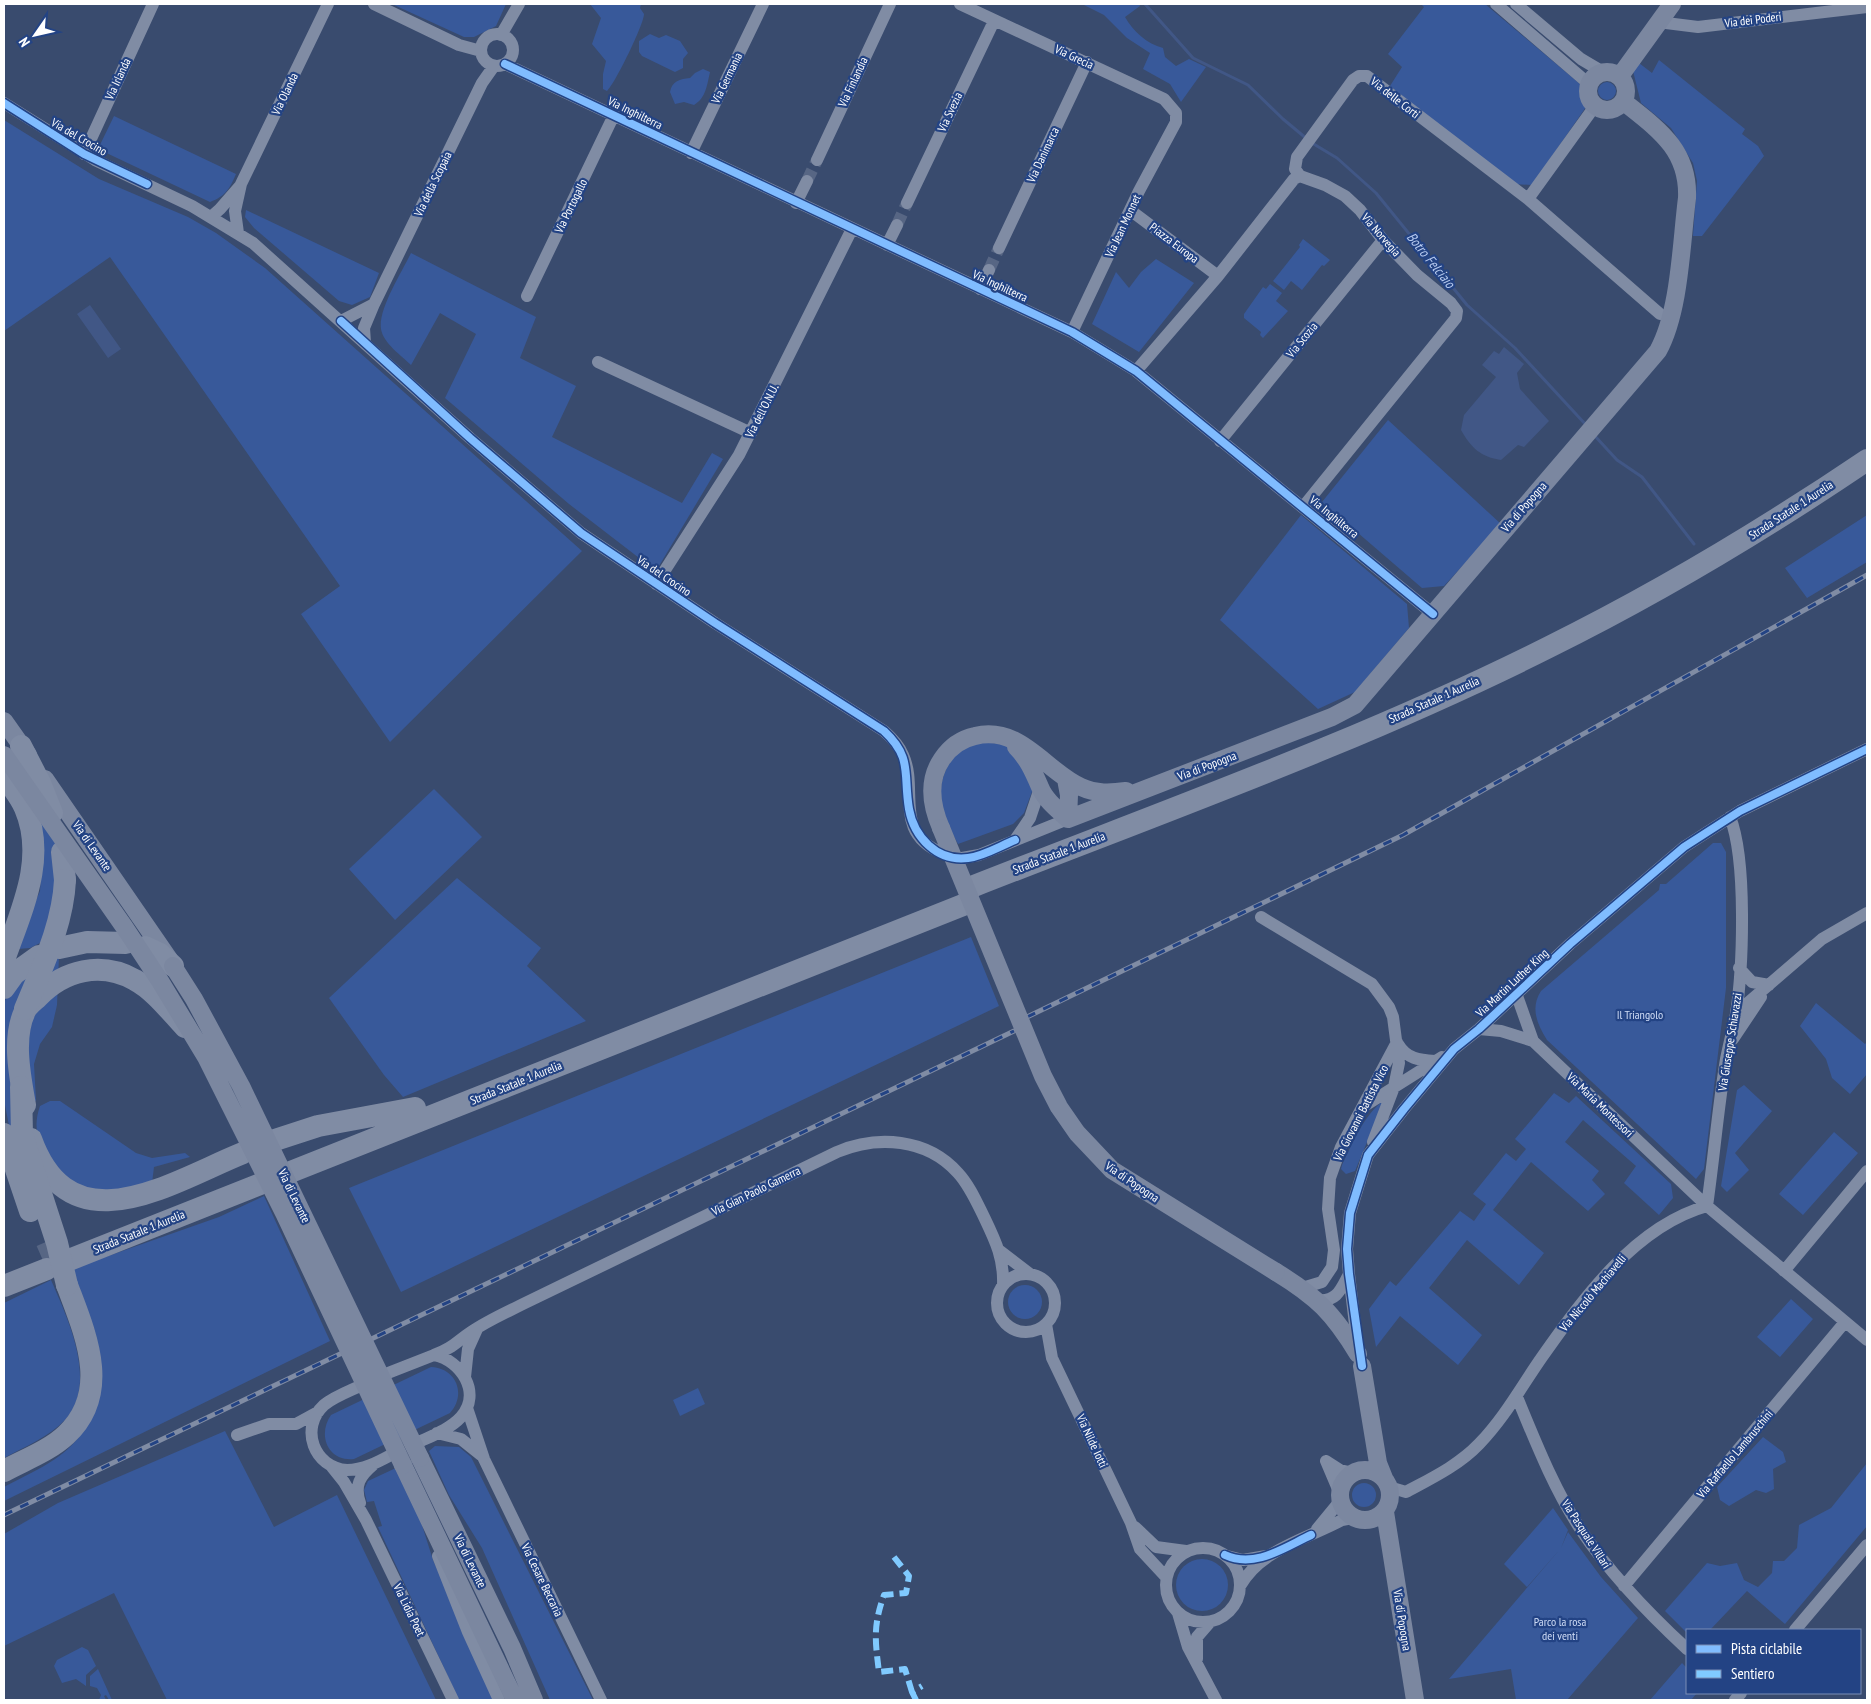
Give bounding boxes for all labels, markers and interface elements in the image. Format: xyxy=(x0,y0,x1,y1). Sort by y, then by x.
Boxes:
street label: Via dei Poderi xyxy=(1723,9,1782,31)
north arrow xyxy=(10,10,60,60)
text: N xyxy=(15,34,34,50)
street label: Via Grecia xyxy=(1051,41,1096,72)
street label: Via Germania xyxy=(707,50,745,107)
street label: Via Finlandia xyxy=(834,54,871,110)
street label: Via Irlanda xyxy=(101,55,134,103)
street label: Via Olanda xyxy=(268,70,301,118)
street label: Via delle Corti xyxy=(1367,73,1423,122)
street label: Via Svezia xyxy=(933,89,965,135)
street label: Via Inghilterra xyxy=(605,92,665,132)
street label: Via del Crocino xyxy=(48,114,110,159)
street label: Via Danimarca xyxy=(1023,125,1062,186)
street label: Via della Scopaia xyxy=(410,149,455,220)
street label: Via Portogallo xyxy=(551,176,590,236)
street label: Via Jean Monnet xyxy=(1101,191,1144,260)
street label: Via Norvegia xyxy=(1358,209,1404,260)
street label: Piazza Europa xyxy=(1147,219,1202,266)
water label: Botro Felciaio xyxy=(1403,228,1460,292)
street label: Via Inghilterra xyxy=(969,266,1030,305)
street label: Via Scozia xyxy=(1282,319,1321,361)
street label: Via dell'O.N.U. xyxy=(741,381,782,441)
street label: Strada Statale 1 Aurelia xyxy=(1746,477,1836,542)
street label: Via di Popogna xyxy=(1497,478,1550,536)
street label: Via Inghilterra xyxy=(1306,492,1362,541)
street label: Via del Crocino xyxy=(633,551,694,599)
street label: Strada Statale 1 Aurelia xyxy=(1386,673,1482,726)
street label: Via di Popogna xyxy=(1174,747,1239,784)
street label: Via di Levante xyxy=(69,817,115,874)
street label: Strada Statale 1 Aurelia xyxy=(1011,828,1107,877)
street label: Via Martin Luther King xyxy=(1472,945,1551,1021)
street label: Via Giuseppe Schiavazzi xyxy=(1714,992,1745,1093)
park label: Il Triangolo xyxy=(1617,1007,1663,1022)
street label: Strada Statale 1 Aurelia xyxy=(468,1057,564,1108)
street label: Via Giovanni Battista Vico xyxy=(1329,1062,1391,1164)
street label: Via Maria Montessori xyxy=(1563,1068,1637,1140)
street label: Via di Popogna xyxy=(1102,1158,1162,1205)
street label: Via Gian Paolo Gamerra xyxy=(708,1162,803,1219)
street label: Via di Levante xyxy=(275,1166,314,1225)
street label: Strada Statale 1 Aurelia xyxy=(91,1206,187,1257)
street label: Via Niccolò Machiavelli xyxy=(1555,1251,1629,1335)
street label: Via Raffaello Lambruschini xyxy=(1693,1407,1776,1502)
street label: Via Nilde Iotti xyxy=(1073,1411,1111,1470)
street label: Via Pasquale Villari xyxy=(1558,1496,1614,1571)
street label: Via di Levante xyxy=(451,1531,490,1590)
street label: Via Cesare Beccaria xyxy=(518,1540,567,1619)
street label: Via Lidia Poet xyxy=(390,1580,429,1639)
street label: Via di Popogna xyxy=(1390,1587,1415,1652)
park label: Parco la rosa dei venti xyxy=(1534,1614,1586,1643)
legend xyxy=(1686,1629,1861,1694)
text: Pista ciclabile xyxy=(1731,1639,1802,1658)
text: Sentiero xyxy=(1731,1664,1774,1683)

